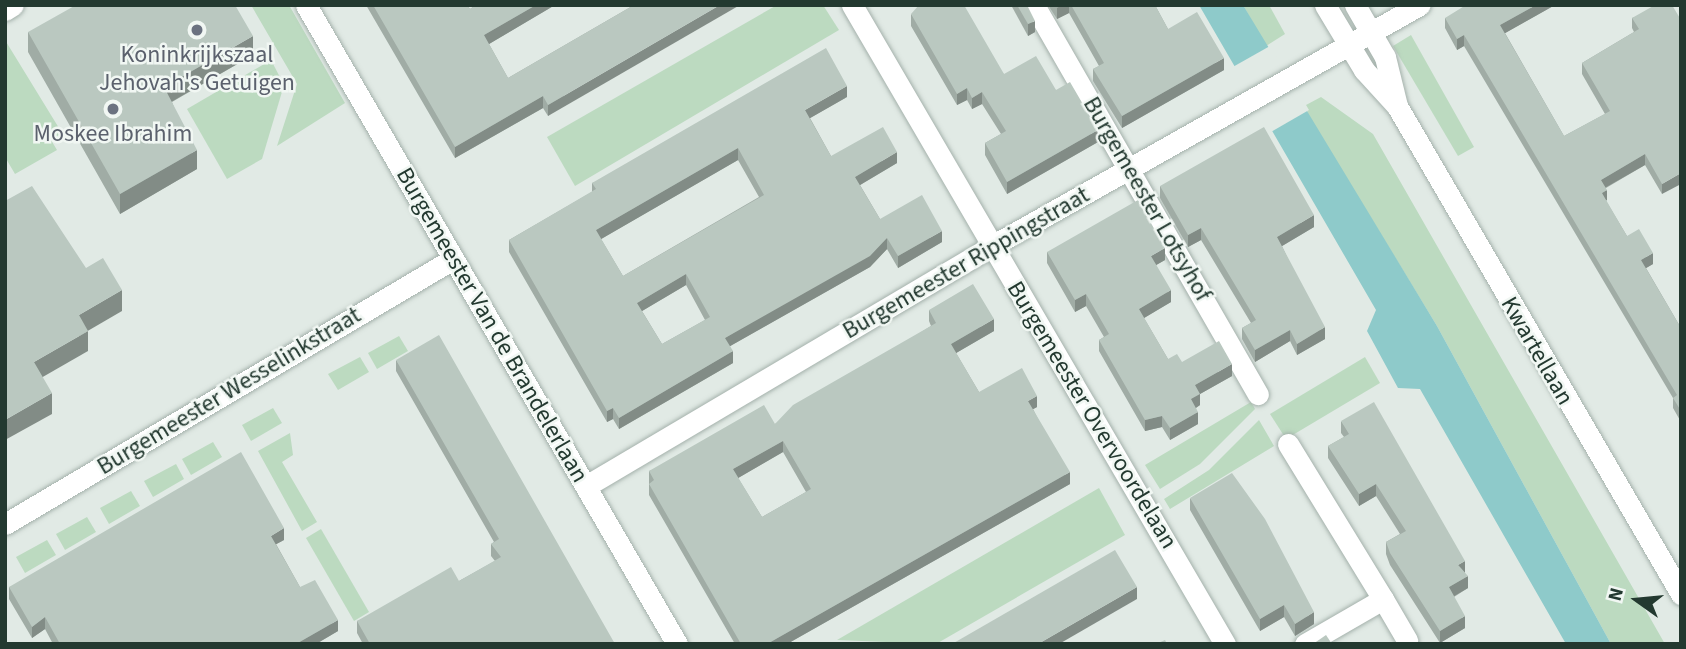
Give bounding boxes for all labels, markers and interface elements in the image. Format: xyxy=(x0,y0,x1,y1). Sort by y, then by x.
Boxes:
marker: Koninkrijkszaal Jehovah's Getuigen xyxy=(189,22,205,38)
place label: Koninkrijkszaal Jehovah's Getuigen xyxy=(99,41,295,97)
street label: Burgemeester Lotsyhof xyxy=(1077,92,1217,306)
marker: Moskee Ibrahim xyxy=(105,101,121,117)
place label: Moskee Ibrahim xyxy=(34,120,192,148)
street label: Burgemeester Van de Brandelerlaan xyxy=(390,162,594,488)
street label: Burgemeester Rippingstraat xyxy=(838,181,1094,345)
street label: Burgemeester Overvoordelaan xyxy=(1001,276,1183,554)
street label: Kwartellaan xyxy=(1494,292,1580,410)
street label: Burgemeester Wesselinkstraat xyxy=(92,301,366,481)
north arrow xyxy=(1602,565,1672,635)
text: N xyxy=(1602,585,1631,604)

